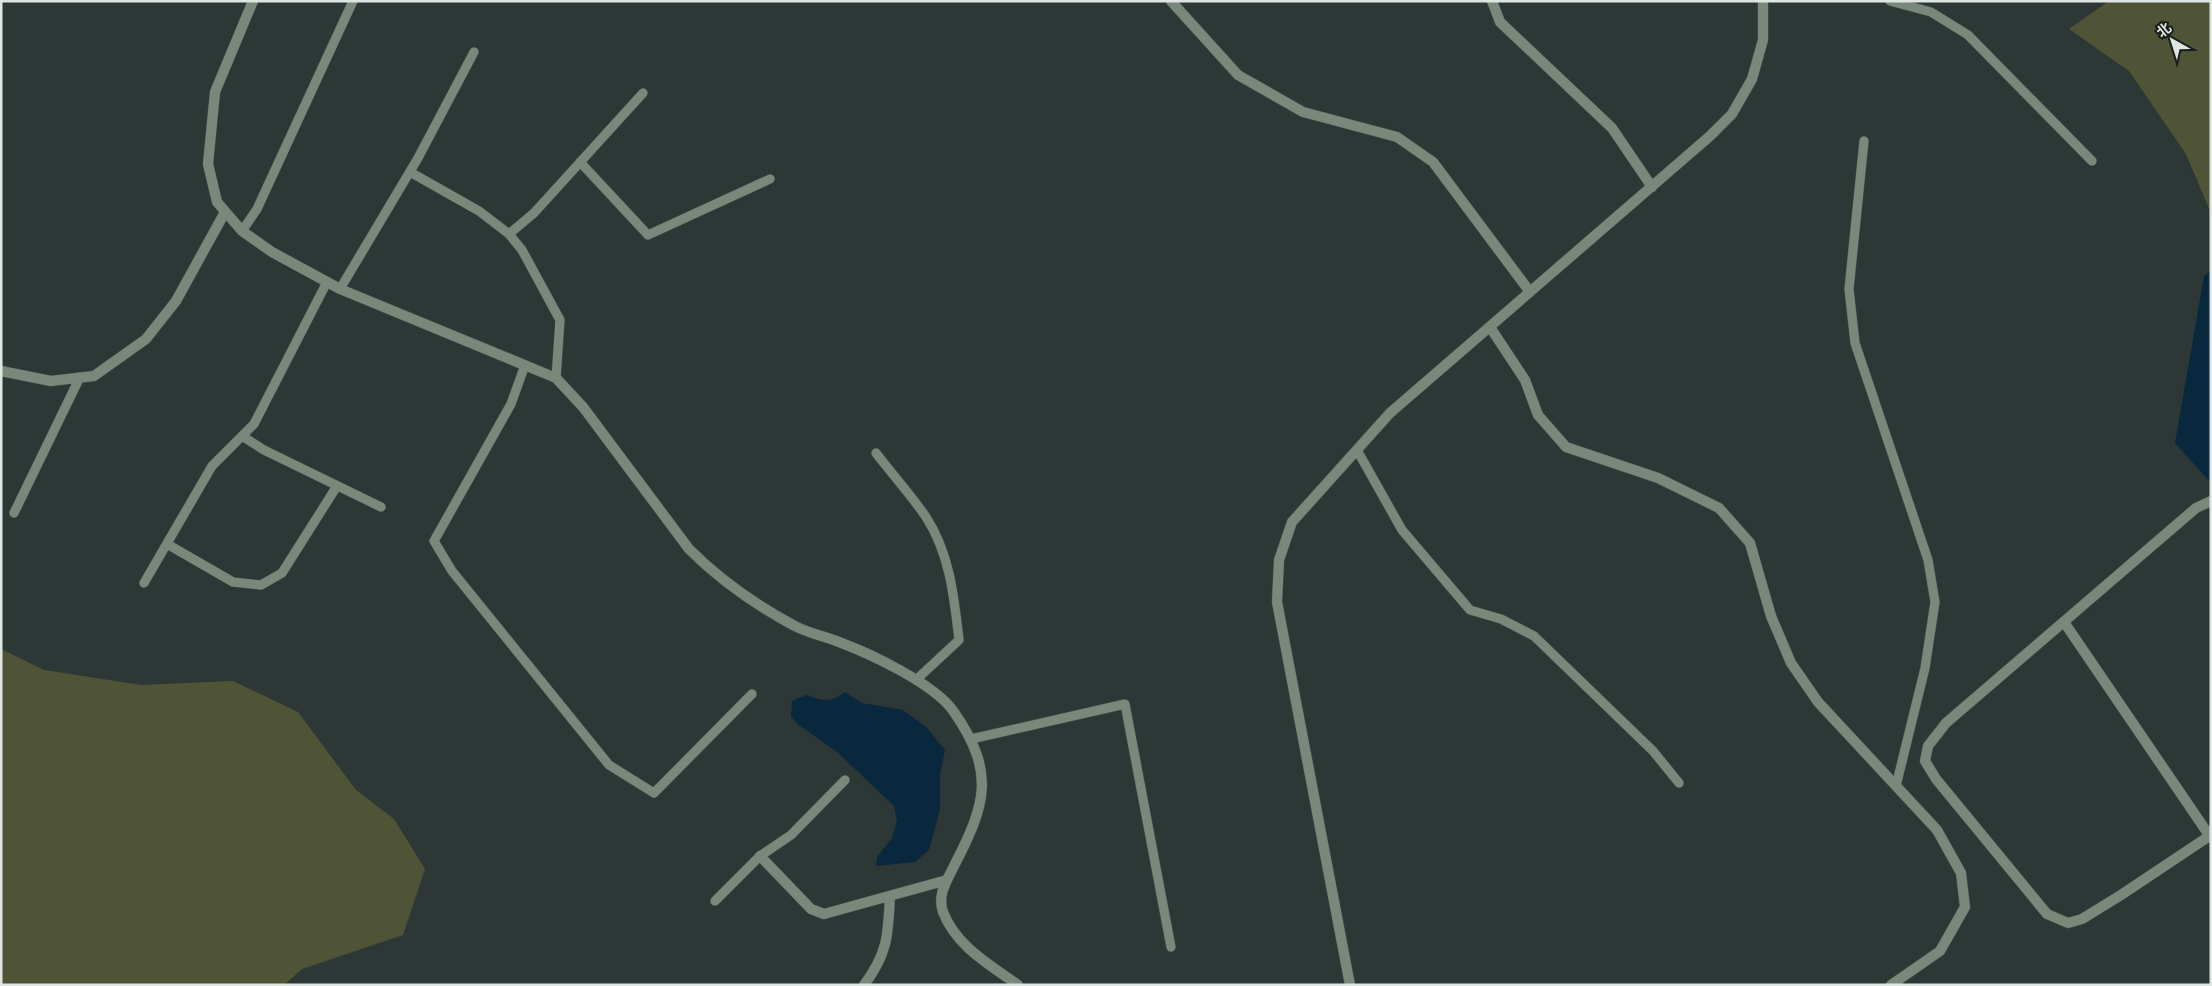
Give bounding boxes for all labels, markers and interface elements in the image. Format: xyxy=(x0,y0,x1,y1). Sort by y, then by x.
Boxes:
north arrow xyxy=(2147,15,2197,65)
text: 北 xyxy=(2153,19,2175,41)

